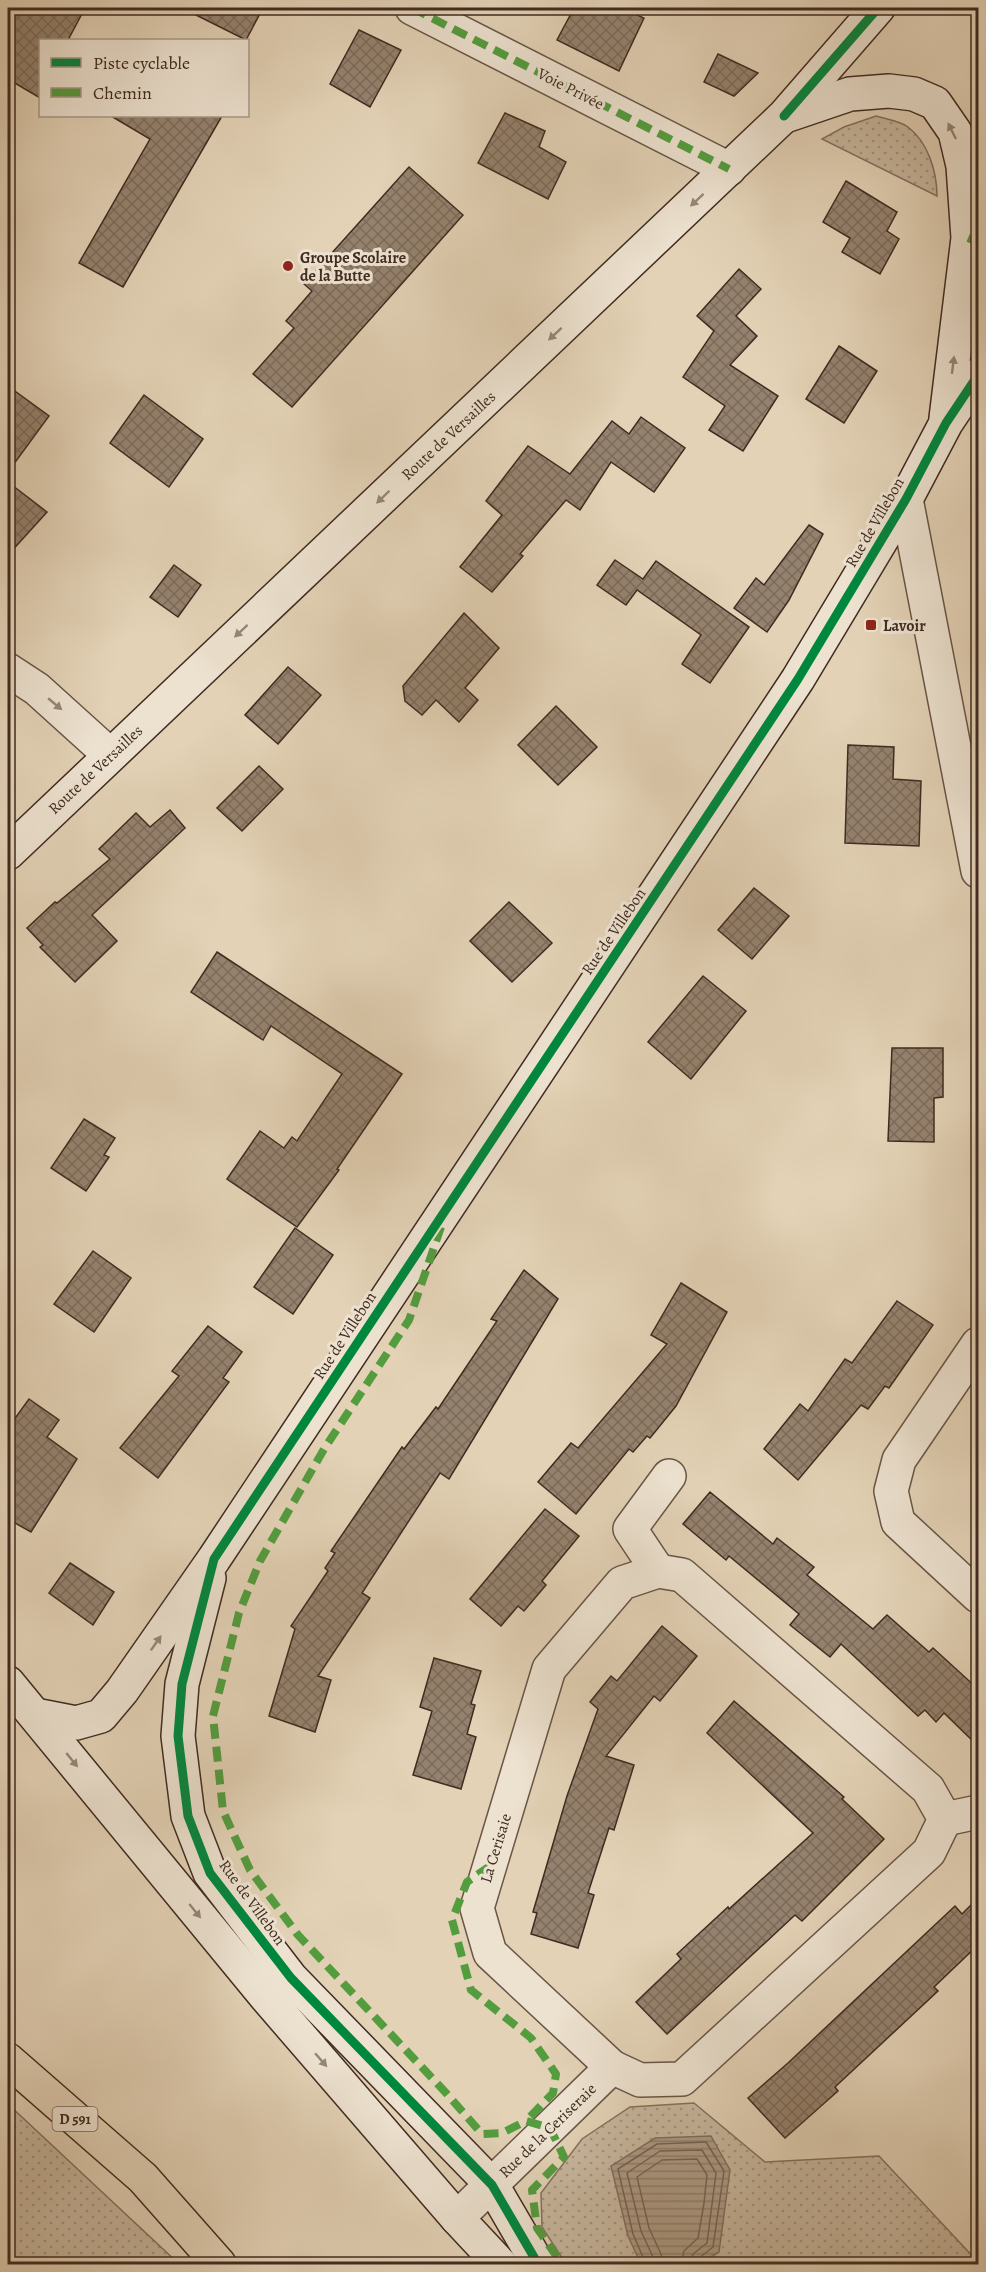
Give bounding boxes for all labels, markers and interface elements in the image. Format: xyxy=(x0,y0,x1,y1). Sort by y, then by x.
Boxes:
legend xyxy=(39,39,249,117)
text: Piste cyclable xyxy=(93,51,190,75)
street label: Voie Privée xyxy=(533,62,608,115)
text: Chemin xyxy=(93,81,152,105)
one-way arrow xyxy=(948,122,958,140)
one-way arrow xyxy=(690,193,704,207)
place label: Groupe Scolaire de la Butte xyxy=(300,247,406,287)
marker: Groupe Scolaire de la Butte xyxy=(281,259,295,273)
one-way arrow xyxy=(548,327,562,341)
one-way arrow xyxy=(948,355,958,374)
street label: Route de Versailles xyxy=(397,386,501,485)
street label: Rue de Villebon xyxy=(840,473,910,572)
one-way arrow xyxy=(375,490,390,504)
place label: Lavoir xyxy=(883,615,926,637)
marker: Lavoir xyxy=(864,618,878,632)
one-way arrow xyxy=(234,624,248,638)
one-way arrow xyxy=(47,698,63,711)
street label: Route de Versailles xyxy=(44,720,148,819)
street label: Rue de Villebon xyxy=(577,883,651,979)
street label: Rue de Villebon xyxy=(308,1287,382,1384)
one-way arrow xyxy=(150,1635,162,1651)
one-way arrow xyxy=(65,1752,78,1767)
street label: La Cerisaie xyxy=(475,1811,517,1886)
street label: Rue de Villebon xyxy=(214,1855,291,1950)
one-way arrow xyxy=(189,1903,202,1919)
one-way arrow xyxy=(314,2052,327,2067)
street label: Rue de la Ceriseraie xyxy=(494,2078,601,2183)
road number: D 591 xyxy=(52,2107,98,2131)

